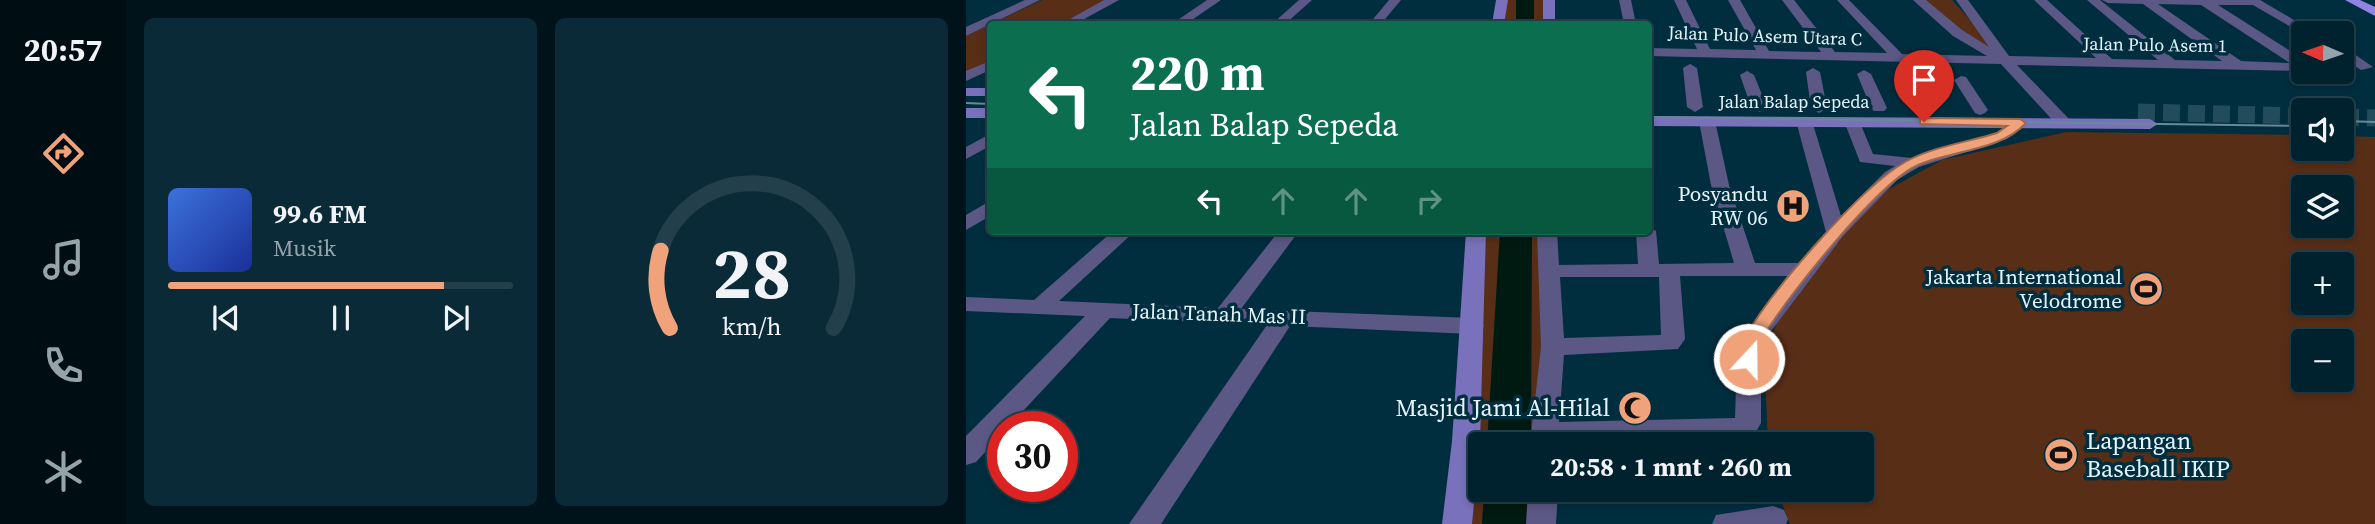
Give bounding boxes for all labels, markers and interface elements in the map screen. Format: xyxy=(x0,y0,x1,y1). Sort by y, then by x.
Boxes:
street label: Jalan Pulo Asem Utara C xyxy=(1666,20,1863,51)
north arrow xyxy=(2291,21,2354,84)
map controls xyxy=(2291,21,2354,392)
text: 20:57 xyxy=(24,28,102,72)
street label: Jalan Pulo Asem 1 xyxy=(2082,31,2227,58)
text: 220 m xyxy=(1130,39,1265,106)
icon: left xyxy=(1015,49,1106,140)
pin xyxy=(1894,50,1954,122)
icon: arrive xyxy=(1905,61,1943,99)
street label: Jalan Balap Sepeda xyxy=(1717,89,1870,114)
button: sound xyxy=(2291,98,2354,161)
text: Jalan Balap Sepeda xyxy=(1130,103,1398,147)
icon: directions xyxy=(39,129,88,178)
button: layers xyxy=(2291,175,2354,238)
place label: Posyandu RW 06 xyxy=(1678,179,1768,232)
icon: left xyxy=(1191,182,1229,220)
icon: ahead xyxy=(1264,182,1302,220)
icon: ahead xyxy=(1337,182,1375,220)
icon: right xyxy=(1410,182,1448,220)
hospital icon: Posyandu RW 06 xyxy=(1774,187,1812,225)
text: 99.6 FM xyxy=(273,196,367,232)
text: 28 xyxy=(712,223,791,322)
text: Musik xyxy=(273,232,336,264)
icon: music xyxy=(39,235,88,284)
button: + xyxy=(2291,252,2354,315)
place label: Jakarta International Velodrome xyxy=(1925,262,2122,315)
sports icon: Jakarta International Velodrome xyxy=(2127,270,2165,308)
street label: Jalan Tanah Mas II xyxy=(1131,296,1306,331)
icon: previous xyxy=(207,299,245,337)
icon: pause xyxy=(322,299,360,337)
icon: next xyxy=(437,299,475,337)
text: km/h xyxy=(722,309,781,343)
position arrow xyxy=(1712,322,1786,396)
button: − xyxy=(2291,329,2354,392)
icon: phone xyxy=(39,341,88,390)
mosque icon: Masjid Jami Al-Hilal xyxy=(1616,389,1654,427)
place label: Masjid Jami Al-Hilal xyxy=(1395,391,1610,424)
speed limit sign: 30 xyxy=(987,411,1078,502)
place label: Lapangan Baseball IKIP xyxy=(2086,424,2230,485)
sports icon: Lapangan Baseball IKIP xyxy=(2042,436,2080,474)
icon: climate xyxy=(39,447,88,496)
text: 20:58 · 1 mnt · 260 m xyxy=(1550,449,1792,485)

